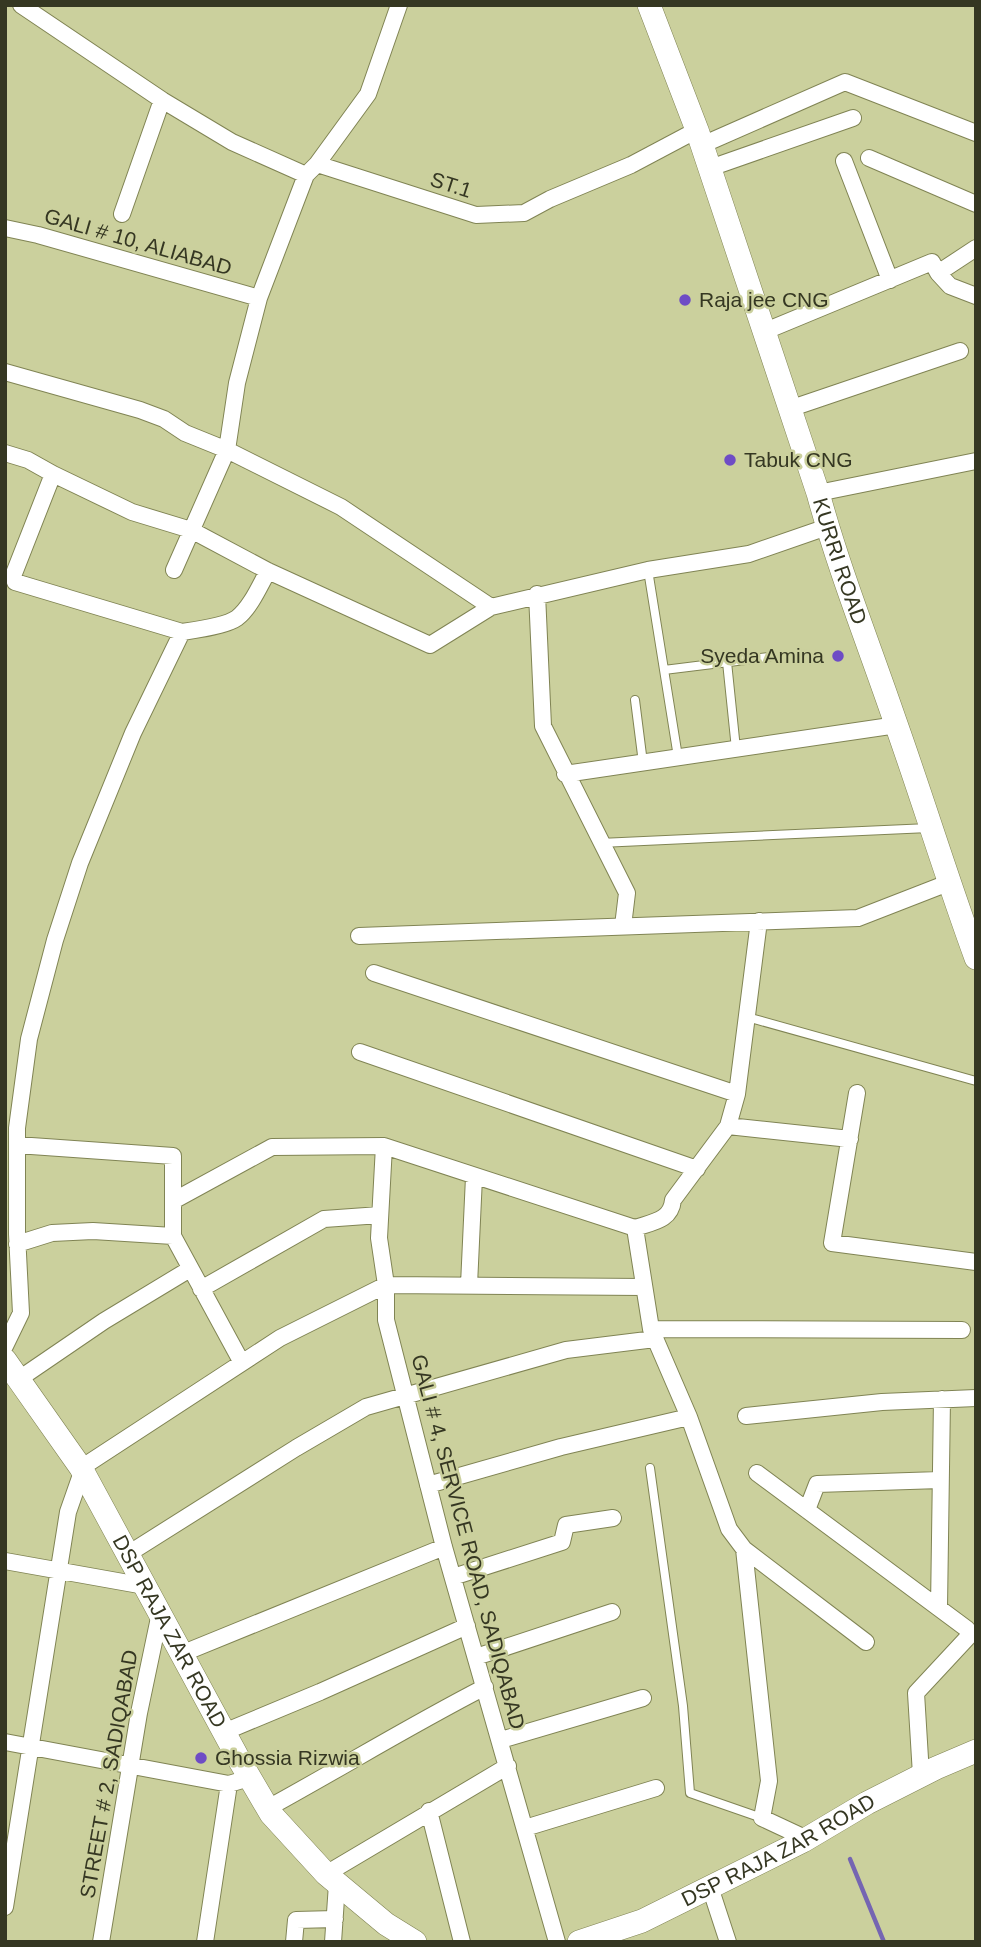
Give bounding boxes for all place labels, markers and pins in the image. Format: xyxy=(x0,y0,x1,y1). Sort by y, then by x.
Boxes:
place label: Raja jee CNG xyxy=(699,288,829,311)
marker: Raja jee CNG xyxy=(677,292,693,308)
place label: Tabuk CNG xyxy=(744,448,853,471)
marker: Tabuk CNG xyxy=(722,452,738,468)
place label: Syeda Amina xyxy=(700,644,824,667)
marker: Syeda Amina xyxy=(830,648,846,664)
place label: Ghossia Rizwia xyxy=(215,1746,360,1769)
marker: Ghossia Rizwia xyxy=(193,1750,209,1766)

